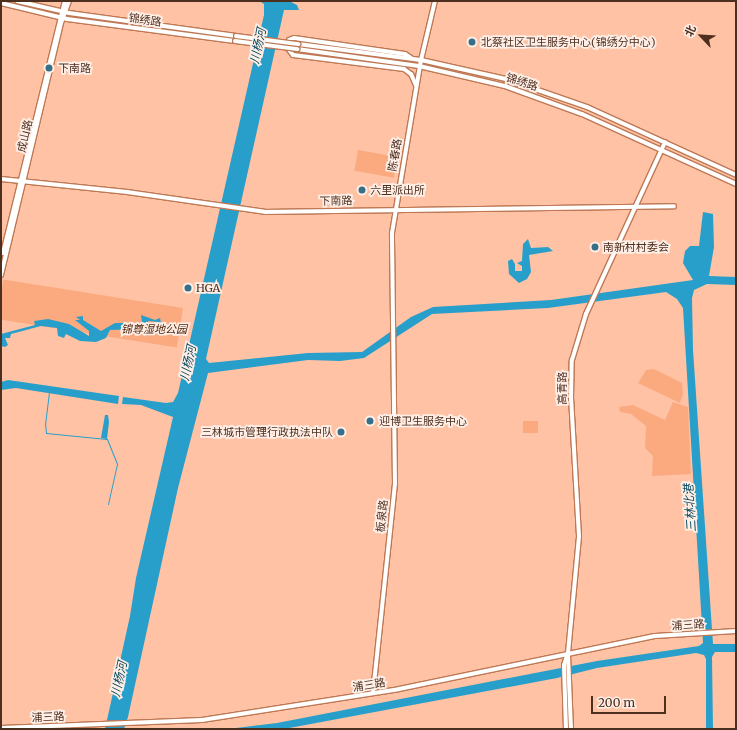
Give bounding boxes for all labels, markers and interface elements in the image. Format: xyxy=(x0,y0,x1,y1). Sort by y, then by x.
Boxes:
street label: 锦绣路 xyxy=(128,11,162,29)
north arrow xyxy=(681,16,721,56)
text: 北 xyxy=(681,23,699,39)
water label: 川杨河 xyxy=(247,27,269,65)
place label: 北蔡社区卫生服务中心(锦绣分中心) xyxy=(481,35,655,49)
marker: 北蔡社区卫生服务中心(锦绣分中心) xyxy=(466,36,478,48)
place label: 下南路 xyxy=(58,61,91,75)
marker: 下南路 xyxy=(43,62,55,74)
street label: 锦绣路 xyxy=(504,71,540,93)
street label: 成山路 xyxy=(15,118,35,154)
street label: 陈春路 xyxy=(386,138,404,172)
place label: 六里派出所 xyxy=(370,183,425,197)
marker: 六里派出所 xyxy=(357,185,367,195)
street label: 下南路 xyxy=(319,194,353,208)
place label: 南新村村委会 xyxy=(603,240,669,254)
marker: 南新村村委会 xyxy=(590,242,600,252)
place label: HGA xyxy=(196,281,220,295)
marker: HGA xyxy=(183,283,193,293)
park label: 锦尊湿地公园 xyxy=(121,322,187,336)
water label: 川杨河 xyxy=(177,344,199,382)
street label: 高青路 xyxy=(555,372,569,404)
place label: 迎博卫生服务中心 xyxy=(379,414,467,428)
marker: 迎博卫生服务中心 xyxy=(364,415,376,427)
place label: 三林城市管理行政执法中队 xyxy=(201,425,333,439)
marker: 三林城市管理行政执法中队 xyxy=(336,427,346,437)
water label: 三林北港 xyxy=(681,484,699,532)
street label: 板泉路 xyxy=(374,499,390,533)
street label: 浦三路 xyxy=(671,617,705,633)
water label: 川杨河 xyxy=(108,660,130,698)
street label: 浦三路 xyxy=(352,676,386,694)
scale bar xyxy=(593,688,668,714)
text: 200 m xyxy=(598,695,635,710)
street label: 浦三路 xyxy=(31,710,65,724)

